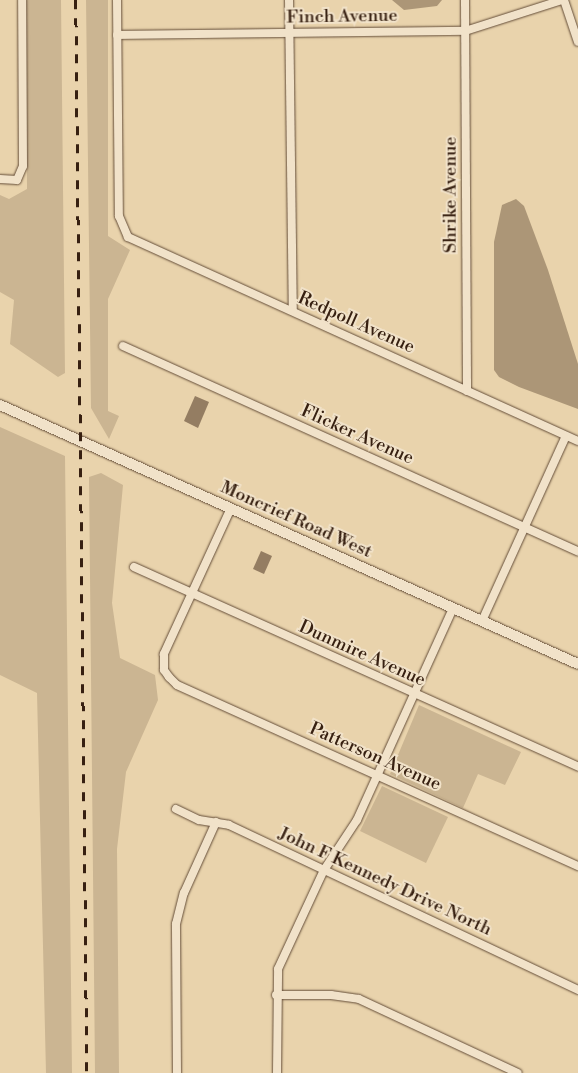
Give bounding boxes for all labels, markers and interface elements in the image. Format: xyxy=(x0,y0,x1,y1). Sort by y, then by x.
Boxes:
street label: Finch Avenue xyxy=(286,5,398,29)
street label: Shrike Avenue xyxy=(440,137,462,253)
street label: Redpoll Avenue xyxy=(294,288,418,358)
street label: Flicker Avenue xyxy=(297,400,417,470)
street label: Moncrief Road West xyxy=(217,477,375,563)
street label: Dunmire Avenue xyxy=(295,616,429,692)
street label: Patterson Avenue xyxy=(306,718,444,796)
street label: John F Kennedy Drive North xyxy=(275,823,495,941)

